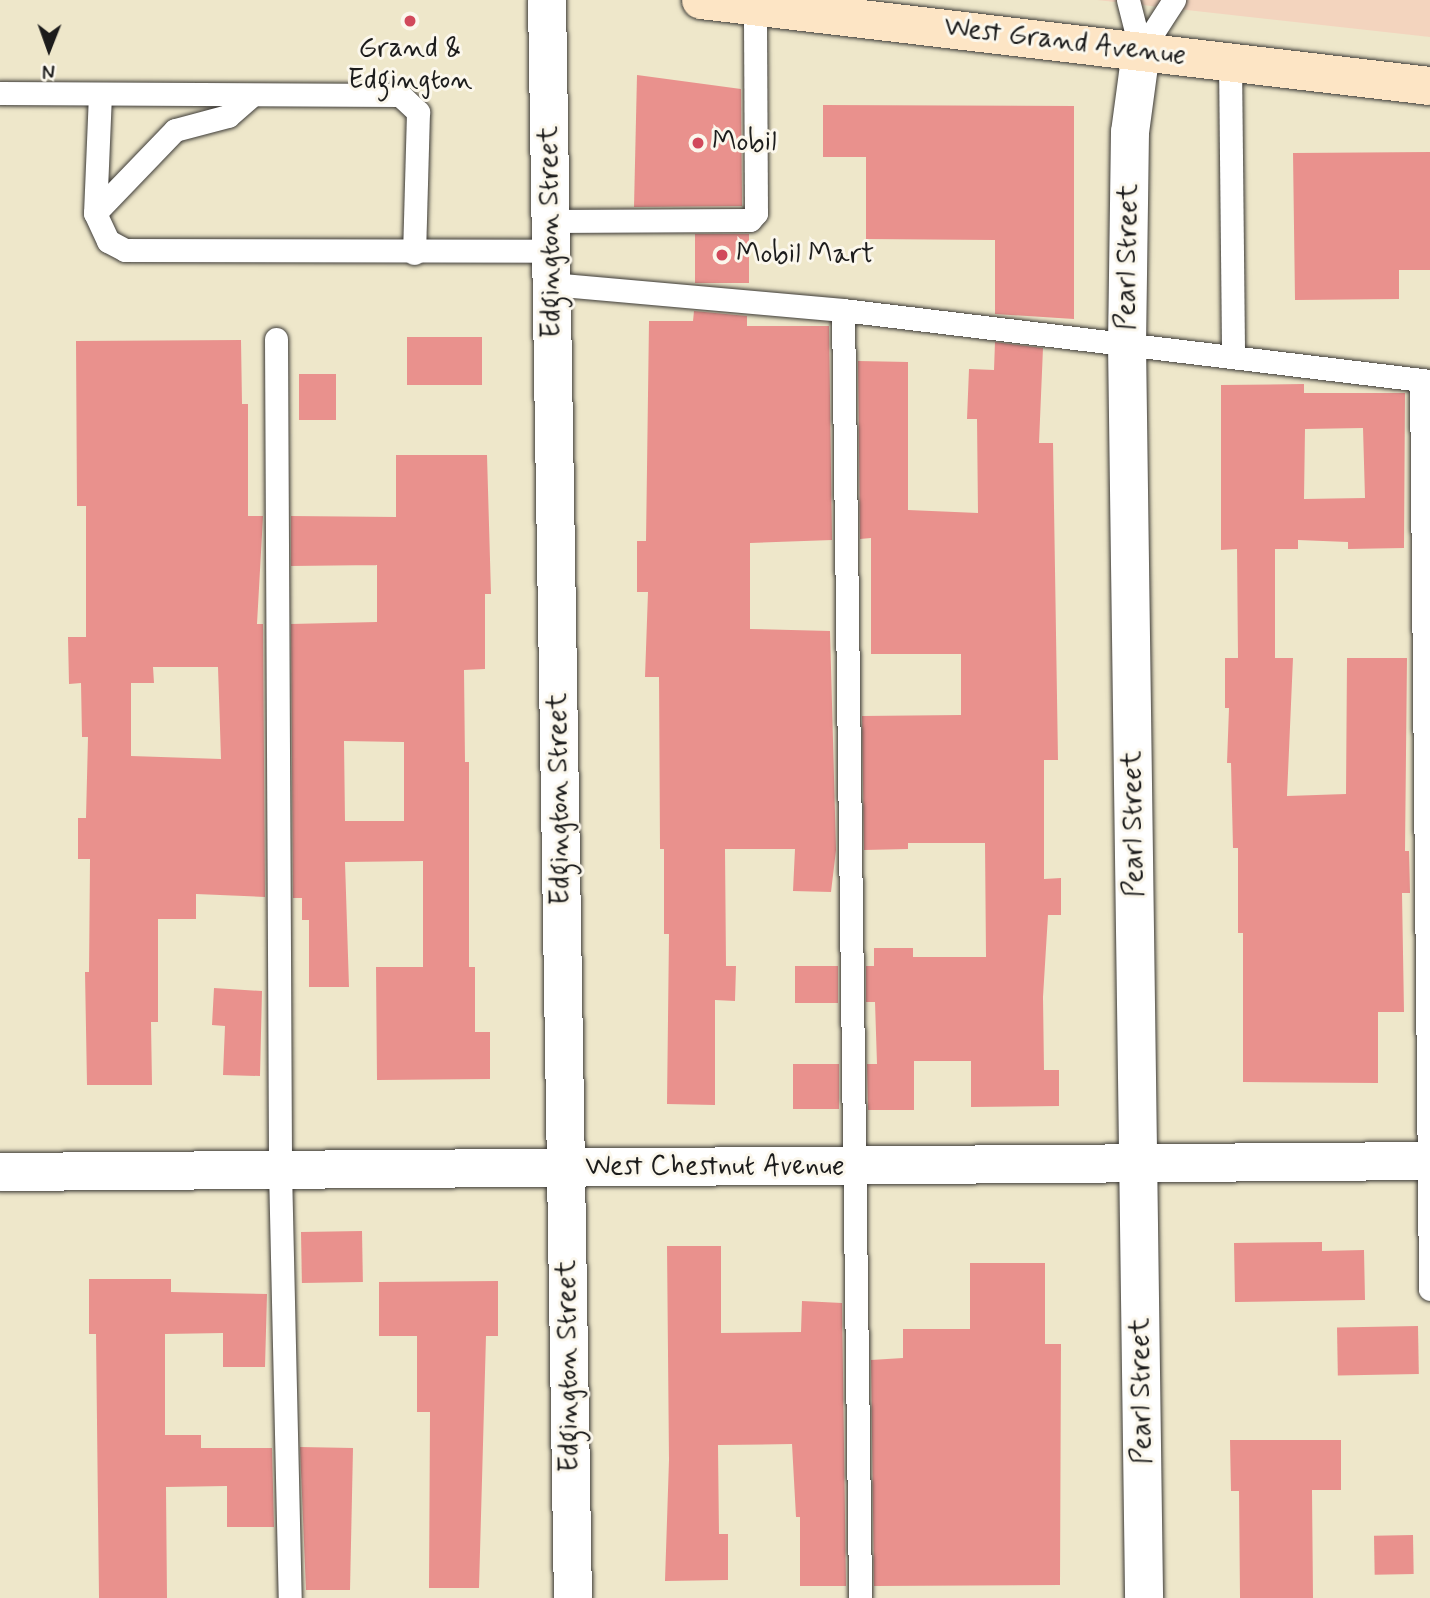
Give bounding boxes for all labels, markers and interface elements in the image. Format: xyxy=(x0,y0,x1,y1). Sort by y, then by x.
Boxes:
street label: West Grand Avenue xyxy=(944,11,1186,73)
marker: Grand & Edgington xyxy=(402,13,418,29)
north arrow xyxy=(14,14,84,84)
place label: Grand & Edgington xyxy=(348,32,472,98)
text: N xyxy=(42,58,55,83)
street label: Edgington Street xyxy=(532,125,570,339)
place label: Mobil xyxy=(712,126,777,160)
marker: Mobil xyxy=(690,135,706,151)
street label: Pearl Street xyxy=(1110,183,1146,331)
place label: Mobil Mart xyxy=(736,238,872,272)
marker: Mobil Mart xyxy=(714,247,730,263)
street label: Edgington Street xyxy=(541,692,579,906)
street label: Pearl Street xyxy=(1116,750,1152,898)
street label: West Chestnut Avenue xyxy=(583,1150,847,1184)
street label: Edgington Street xyxy=(550,1259,588,1473)
street label: Pearl Street xyxy=(1124,1317,1160,1465)

